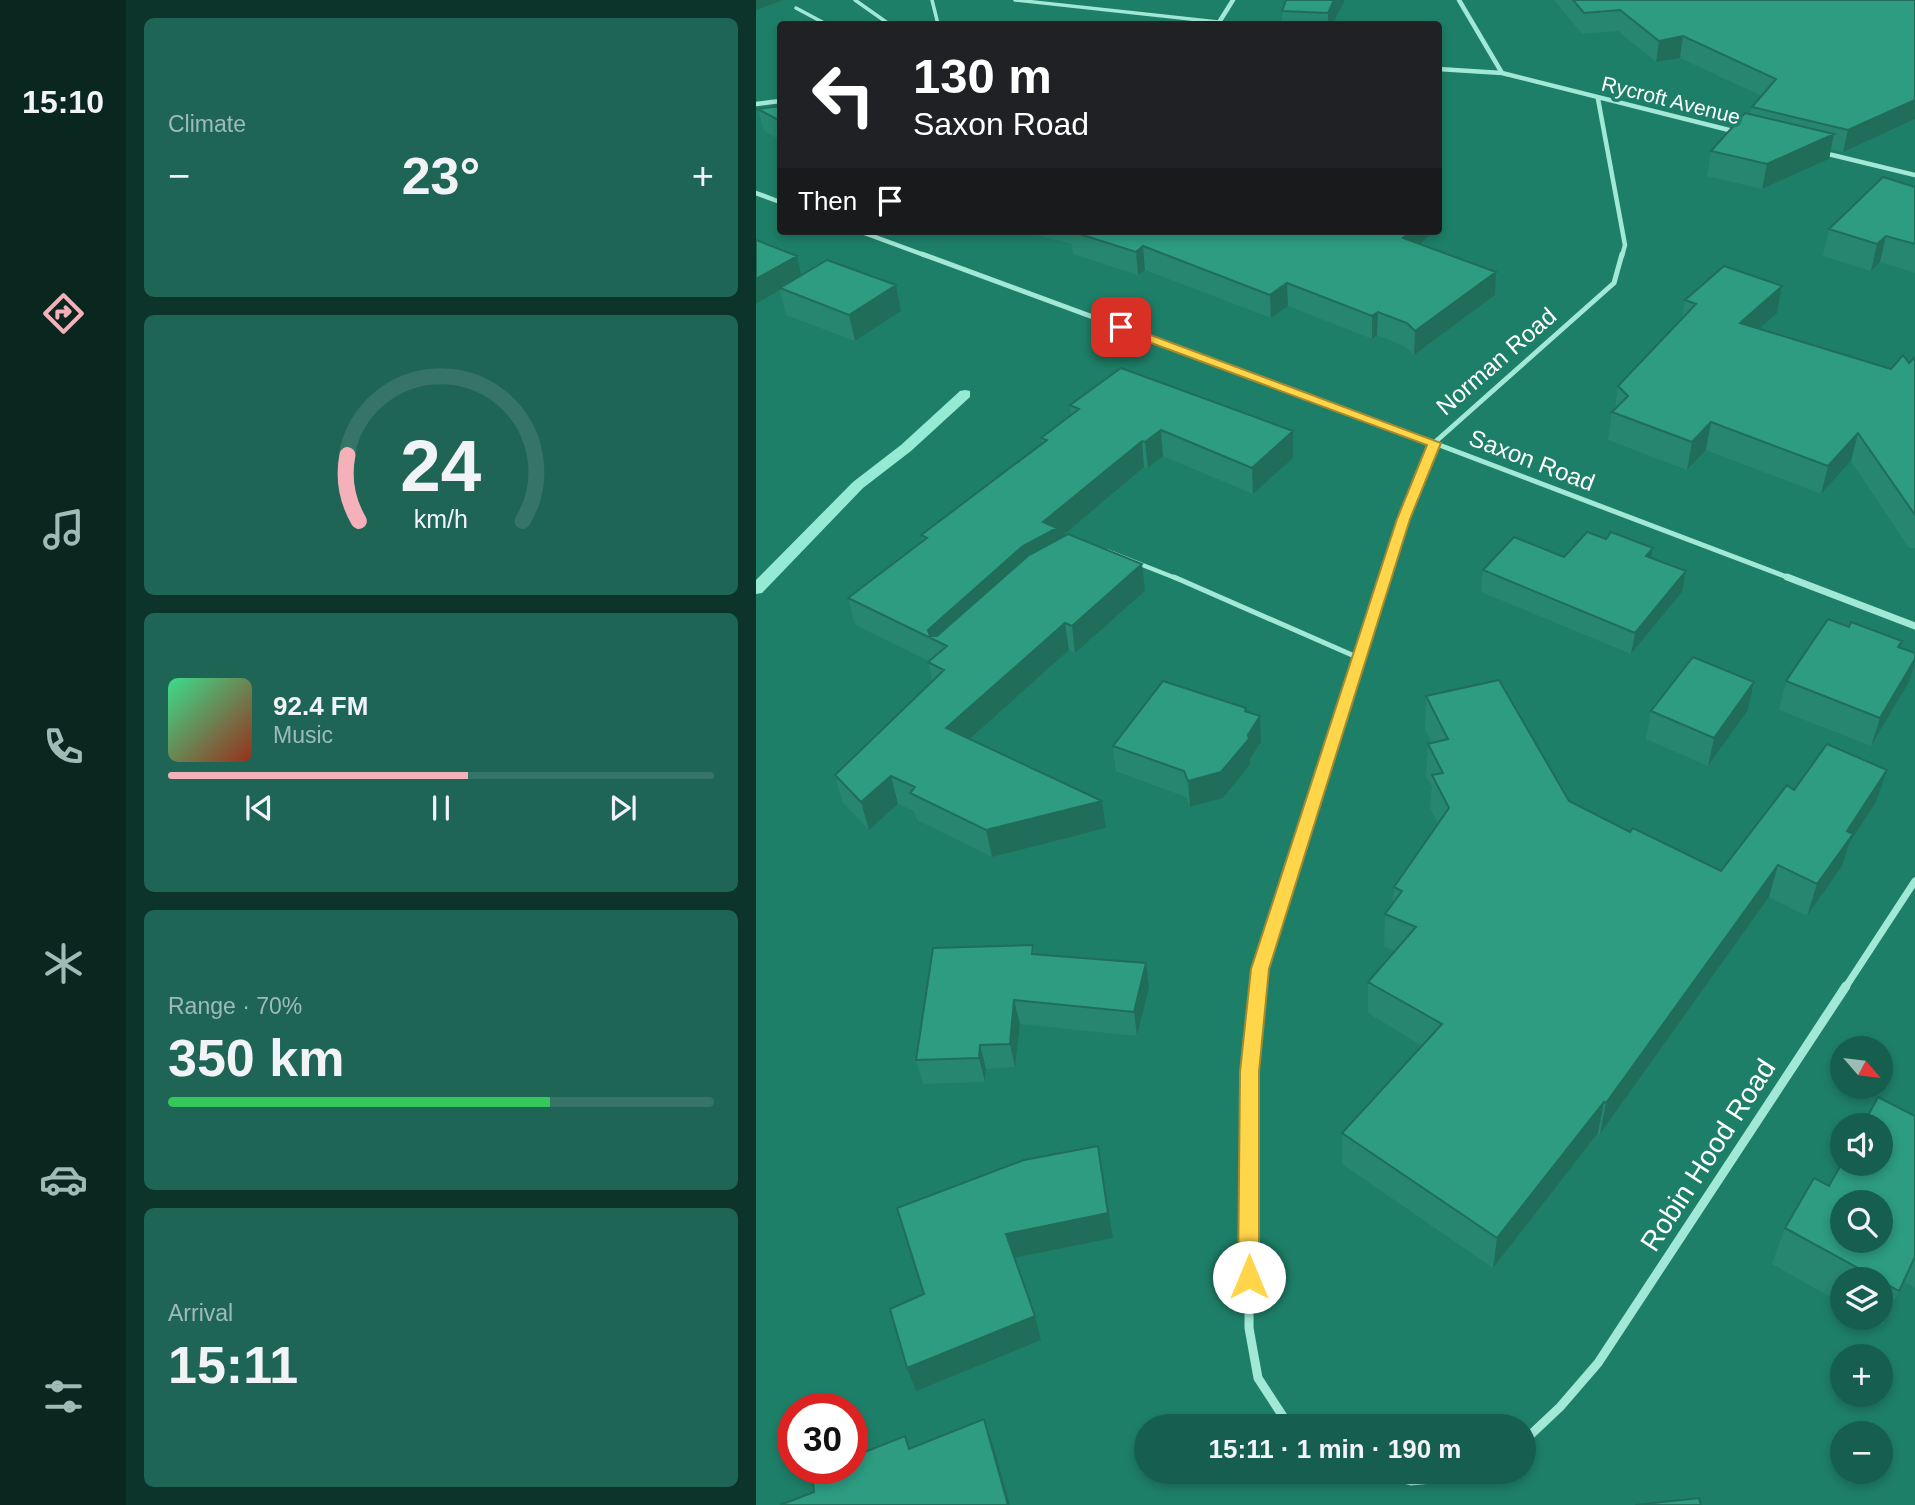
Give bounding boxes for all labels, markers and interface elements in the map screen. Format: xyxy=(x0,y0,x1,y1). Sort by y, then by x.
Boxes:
icon: left xyxy=(798,49,889,140)
text: 130 m xyxy=(913,49,1052,103)
street label: Rycroft Avenue xyxy=(1599,72,1743,128)
text: 15:10 xyxy=(22,84,104,120)
text: Saxon Road xyxy=(913,106,1089,142)
text: Climate xyxy=(168,111,246,137)
text: 23° xyxy=(402,147,480,205)
text: − xyxy=(168,155,190,197)
text: + xyxy=(692,155,714,197)
icon: arrive xyxy=(871,182,909,220)
text: Then xyxy=(798,186,857,216)
icon: directions xyxy=(39,289,88,338)
pin xyxy=(1091,297,1151,357)
street label: Norman Road xyxy=(1431,302,1561,420)
icon: arrive xyxy=(1102,308,1140,346)
street label: Saxon Road xyxy=(1466,424,1598,496)
text: 24 xyxy=(401,426,482,507)
icon: music xyxy=(39,505,88,554)
text: km/h xyxy=(414,505,468,533)
text: 92.4 FM xyxy=(273,691,368,721)
icon: phone xyxy=(39,722,88,771)
text: Music xyxy=(273,722,333,748)
icon: previous xyxy=(240,789,278,827)
icon: pause xyxy=(422,789,460,827)
icon: next xyxy=(604,789,642,827)
icon: climate xyxy=(39,939,88,988)
text: Range · 70% xyxy=(168,993,302,1019)
text: 350 km xyxy=(168,1029,344,1087)
north arrow xyxy=(1830,1036,1894,1099)
map controls xyxy=(1830,1036,1893,1484)
street label: Robin Hood Road xyxy=(1634,1053,1782,1257)
button: sound xyxy=(1830,1113,1893,1176)
icon: car xyxy=(39,1155,88,1204)
button: search xyxy=(1830,1190,1893,1253)
position arrow xyxy=(1212,1240,1286,1314)
button: layers xyxy=(1830,1267,1893,1330)
text: Arrival xyxy=(168,1300,233,1326)
text: 15:11 xyxy=(168,1336,298,1394)
button: + xyxy=(1830,1344,1893,1407)
icon: filters xyxy=(39,1372,88,1421)
speed limit sign: 30 xyxy=(777,1393,868,1484)
button: − xyxy=(1830,1421,1893,1484)
text: 15:11 · 1 min · 190 m xyxy=(1209,1434,1461,1464)

